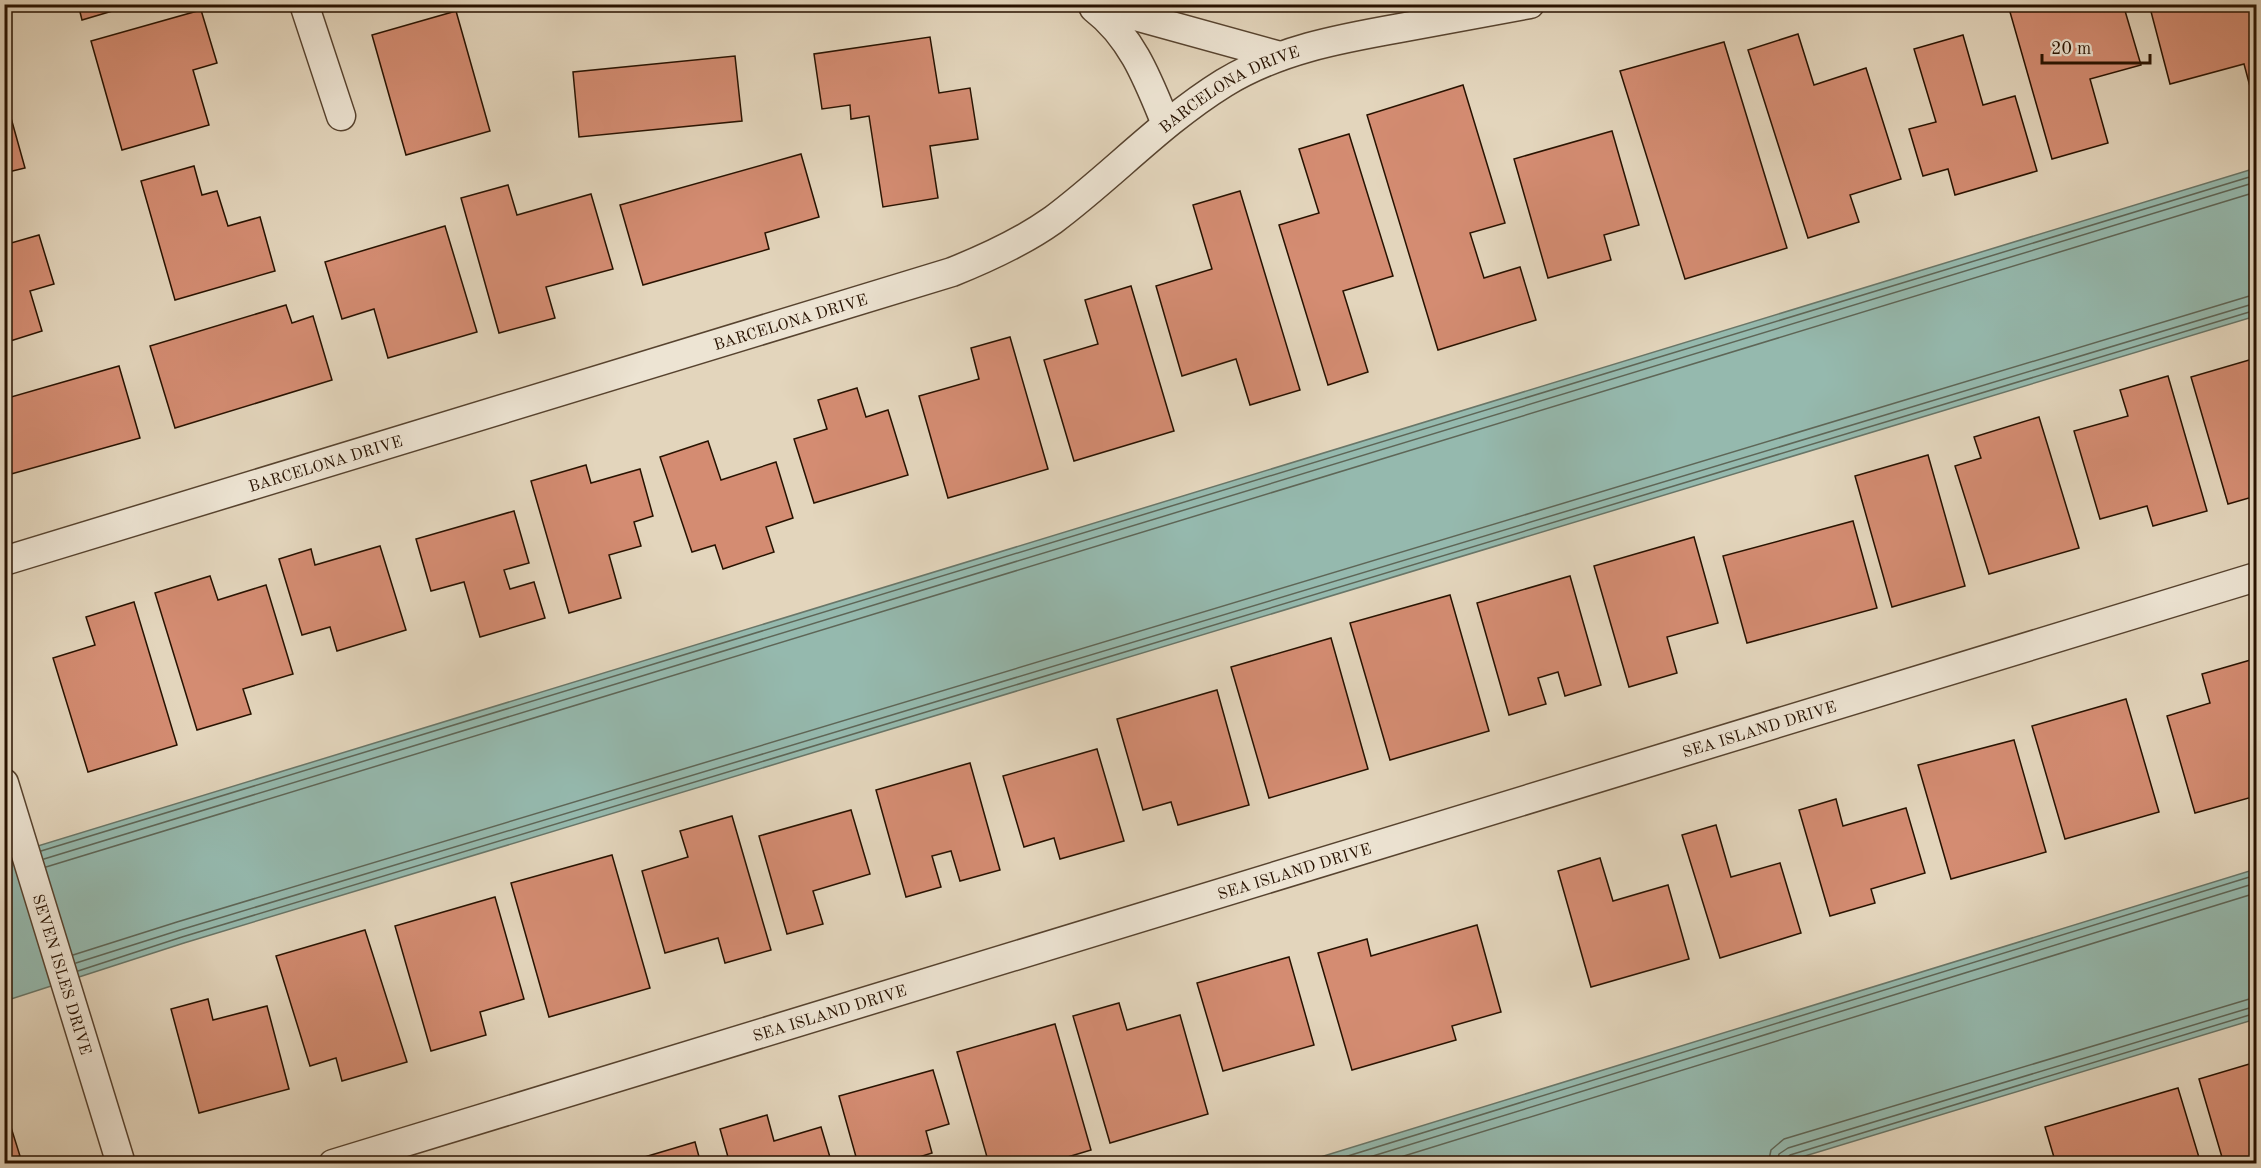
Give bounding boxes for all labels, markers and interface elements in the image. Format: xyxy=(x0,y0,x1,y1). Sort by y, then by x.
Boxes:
scale bar xyxy=(2042,27,2150,65)
text: 20 m xyxy=(2051,40,2091,58)
street label: BARCELONA DRIVE xyxy=(1157,45,1302,137)
street label: BARCELONA DRIVE xyxy=(712,292,870,354)
street label: BARCELONA DRIVE xyxy=(247,434,405,496)
street label: SEA ISLAND DRIVE xyxy=(1681,700,1838,762)
street label: SEA ISLAND DRIVE xyxy=(1216,842,1374,903)
street label: SEVEN ISLES DRIVE xyxy=(29,892,93,1057)
street label: SEA ISLAND DRIVE xyxy=(751,983,909,1045)

